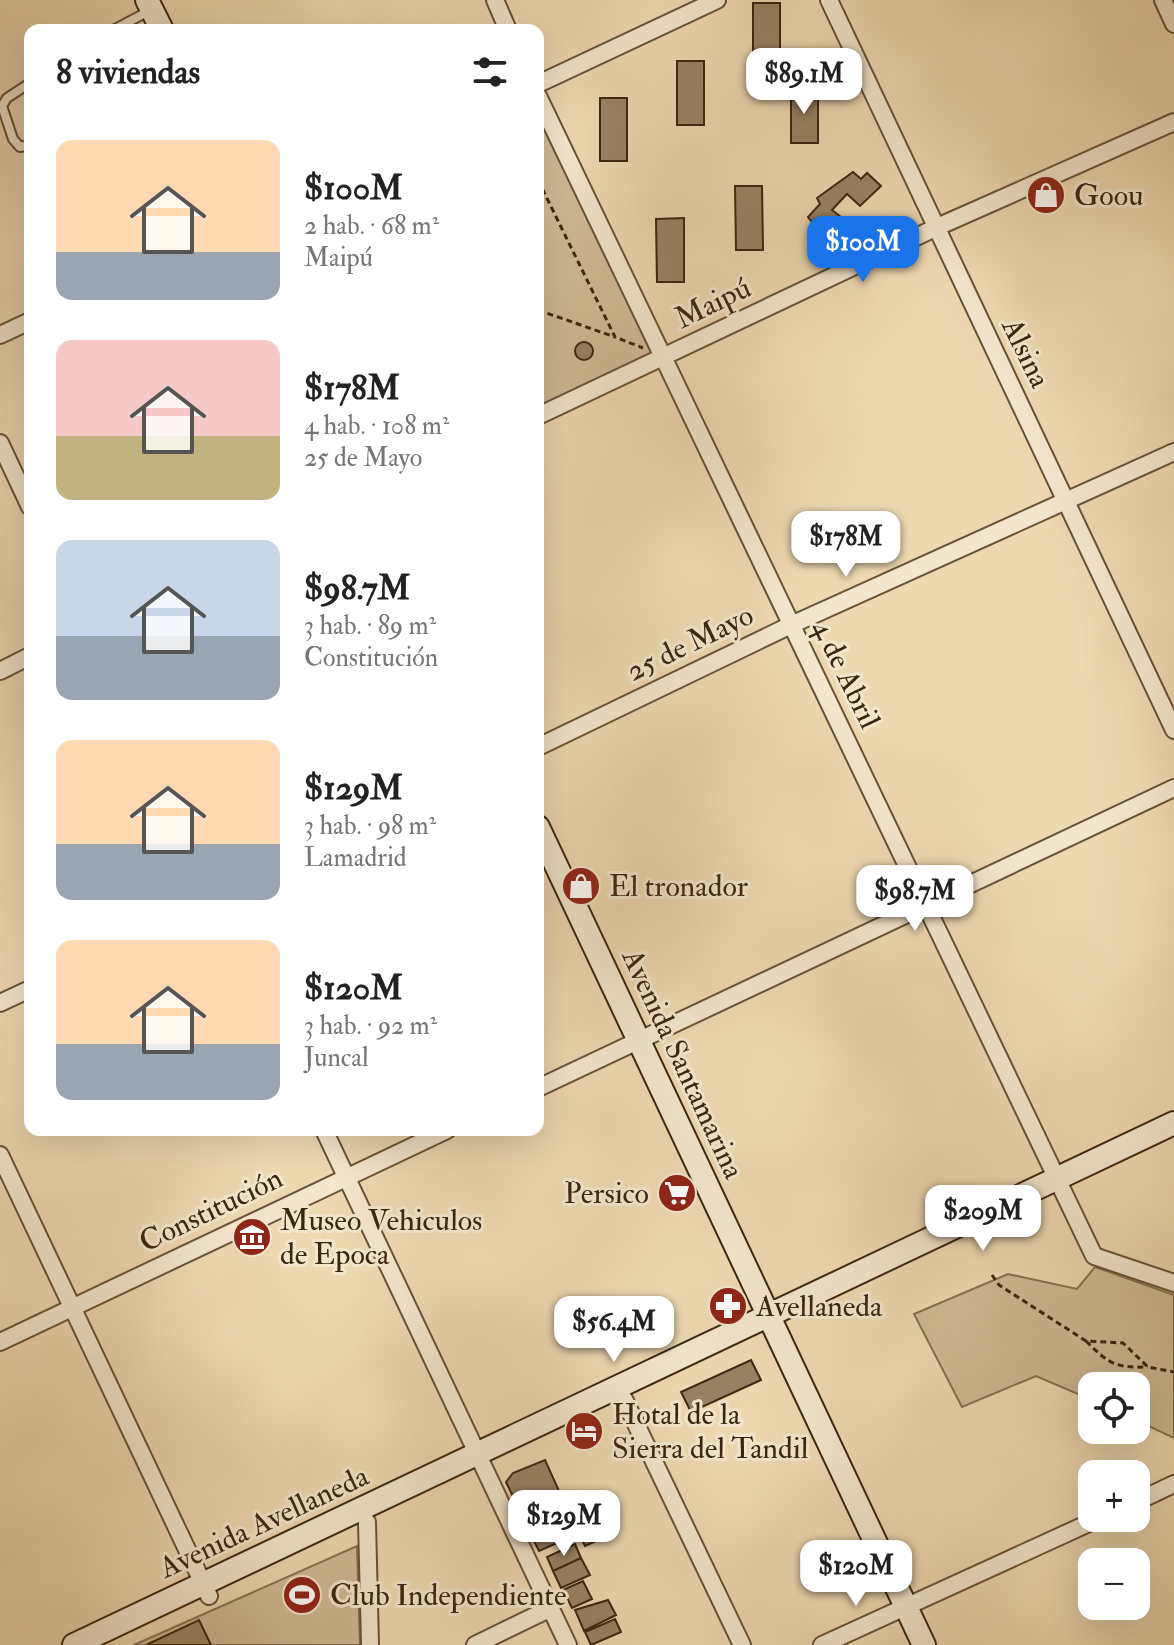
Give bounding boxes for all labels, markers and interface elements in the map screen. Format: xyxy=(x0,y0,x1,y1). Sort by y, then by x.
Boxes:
pin: $89.1M xyxy=(739,48,869,116)
icon: filters xyxy=(468,50,512,94)
text: 8 viviendas xyxy=(56,51,200,94)
text: $89.1M xyxy=(764,58,844,90)
text: $100M xyxy=(304,167,403,210)
icon: home xyxy=(120,172,216,268)
shop icon: Goou xyxy=(1025,174,1067,216)
place label: Goou xyxy=(1074,177,1144,214)
text: 2 hab. · 68 m² xyxy=(304,210,439,242)
pin: $100M xyxy=(807,216,919,284)
text: $100M xyxy=(825,226,901,258)
text: Maipú xyxy=(304,242,373,274)
street label: Maipú xyxy=(669,269,757,337)
street label: Alsina xyxy=(993,311,1059,394)
text: $178M xyxy=(304,367,400,410)
icon: home xyxy=(120,372,216,468)
text: 4 hab. · 108 m² xyxy=(304,410,449,442)
text: 25 de Mayo xyxy=(304,442,422,474)
pin: $178M xyxy=(790,511,902,579)
text: $178M xyxy=(809,521,883,553)
text: $98.7M xyxy=(304,567,410,610)
icon: home xyxy=(120,572,216,668)
street label: 25 de Mayo xyxy=(621,596,759,690)
text: 3 hab. · 89 m² xyxy=(304,610,436,642)
street label: 4 de Abril xyxy=(804,613,888,735)
text: Constitución xyxy=(304,642,438,674)
text: $129M xyxy=(304,767,403,810)
icon: home xyxy=(120,772,216,868)
text: 3 hab. · 98 m² xyxy=(304,810,436,842)
text: Lamadrid xyxy=(304,842,406,874)
shop icon: El tronador xyxy=(560,865,602,907)
pin: $98.7M xyxy=(850,865,980,933)
place label: El tronador xyxy=(609,868,748,905)
text: $98.7M xyxy=(874,875,956,907)
street label: Avenida Santamarina xyxy=(613,942,753,1185)
text: $120M xyxy=(304,967,403,1010)
icon: home xyxy=(120,972,216,1068)
text: 3 hab. · 92 m² xyxy=(304,1010,437,1042)
text: Juncal xyxy=(304,1042,369,1074)
street label: Constitución xyxy=(133,1159,289,1261)
supermarket icon: Persico xyxy=(656,1172,698,1214)
place label: Persico xyxy=(564,1175,649,1212)
pin: $209M xyxy=(927,1185,1039,1253)
text: $209M xyxy=(943,1195,1023,1227)
place label: Museo Vehiculos de Epoca xyxy=(280,1202,482,1273)
museum icon: Museo Vehiculos de Epoca xyxy=(231,1216,273,1258)
pharmacy icon: Avellaneda xyxy=(707,1285,749,1327)
place label: Avellaneda xyxy=(755,1288,883,1325)
pin: $56.4M xyxy=(549,1296,679,1364)
text: $56.4M xyxy=(572,1306,656,1338)
map controls xyxy=(1078,1372,1150,1620)
button: locate xyxy=(1078,1372,1150,1444)
place label: Hotal de la Sierra del Tandil xyxy=(612,1396,809,1467)
hotel icon: Hotal de la Sierra del Tandil xyxy=(563,1410,605,1452)
street label: Avenida Avellaneda xyxy=(153,1457,375,1587)
button: + xyxy=(1078,1460,1150,1532)
pin: $129M xyxy=(508,1490,620,1558)
text: $129M xyxy=(526,1500,602,1532)
pin: $120M xyxy=(800,1540,912,1608)
button: − xyxy=(1078,1548,1150,1620)
text: $120M xyxy=(818,1550,894,1582)
sports icon: Club Independiente xyxy=(281,1574,323,1616)
place label: Club Independiente xyxy=(330,1577,567,1614)

